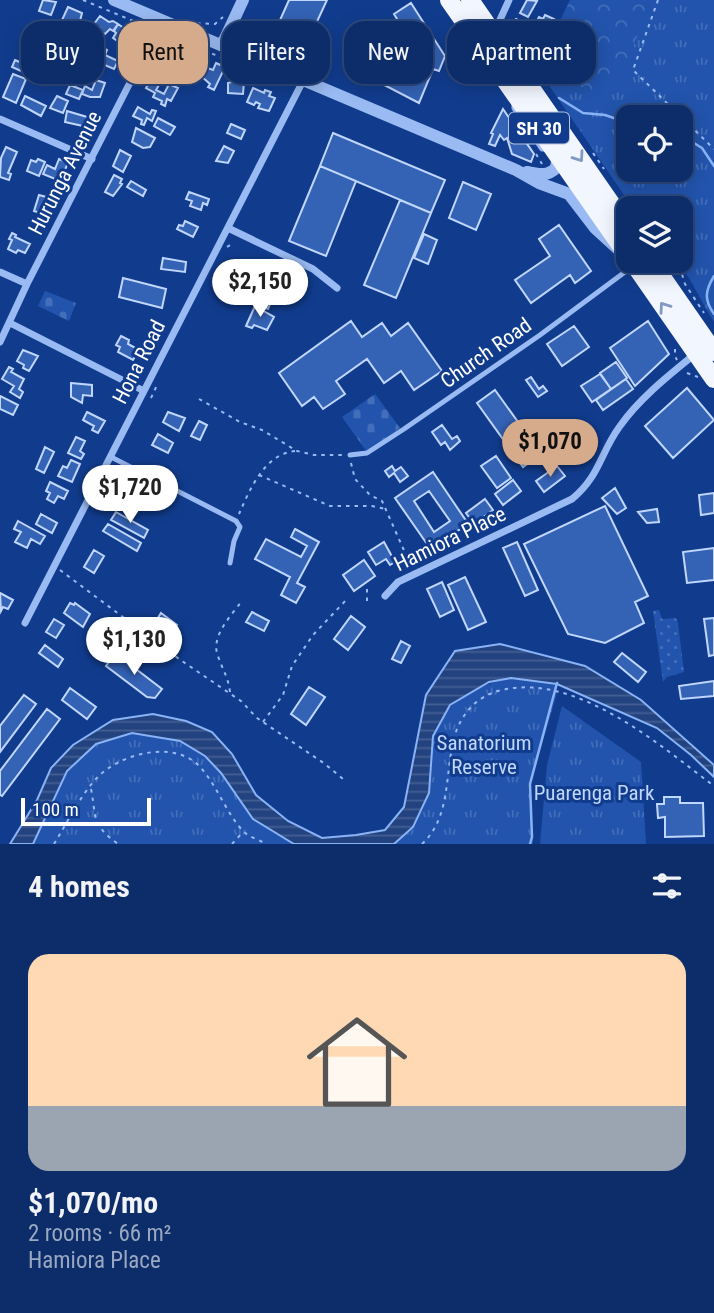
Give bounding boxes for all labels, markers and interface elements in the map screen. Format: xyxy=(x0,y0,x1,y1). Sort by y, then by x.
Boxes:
chip: Buy xyxy=(21,21,104,84)
chip: Rent xyxy=(118,21,208,84)
chip: Filters xyxy=(222,21,330,84)
chip: New xyxy=(344,21,433,84)
chip: Apartment xyxy=(447,21,596,84)
map controls xyxy=(616,105,693,273)
button: locate xyxy=(616,105,693,182)
street label: Hurunga Avenue xyxy=(24,107,107,239)
road number: SH 30 xyxy=(509,112,569,144)
one-way arrow xyxy=(571,149,583,162)
button: layers xyxy=(616,196,693,273)
pin: $2,150 xyxy=(203,260,317,319)
text: $2,150 xyxy=(228,268,292,295)
one-way arrow xyxy=(660,302,672,315)
street label: Church Road xyxy=(436,313,536,393)
street label: Hona Road xyxy=(108,316,170,408)
pin: $1,070 xyxy=(493,420,607,479)
text: $1,070 xyxy=(518,428,582,455)
pin: $1,720 xyxy=(73,466,187,525)
text: $1,720 xyxy=(98,474,162,501)
street label: Hamiora Place xyxy=(390,502,510,576)
pin: $1,130 xyxy=(77,618,191,677)
text: $1,130 xyxy=(102,626,166,653)
park label: Sanatorium Reserve xyxy=(437,731,531,779)
park label: Puarenga Park xyxy=(534,781,655,805)
scale bar xyxy=(21,795,150,827)
text: 100 m xyxy=(32,798,79,821)
icon: filters xyxy=(648,867,686,905)
text: 4 homes xyxy=(28,869,130,904)
icon: home xyxy=(294,999,420,1125)
text: $1,070/mo xyxy=(28,1185,158,1220)
text: 2 rooms · 66 m² xyxy=(28,1220,171,1247)
text: Hamiora Place xyxy=(28,1247,161,1274)

